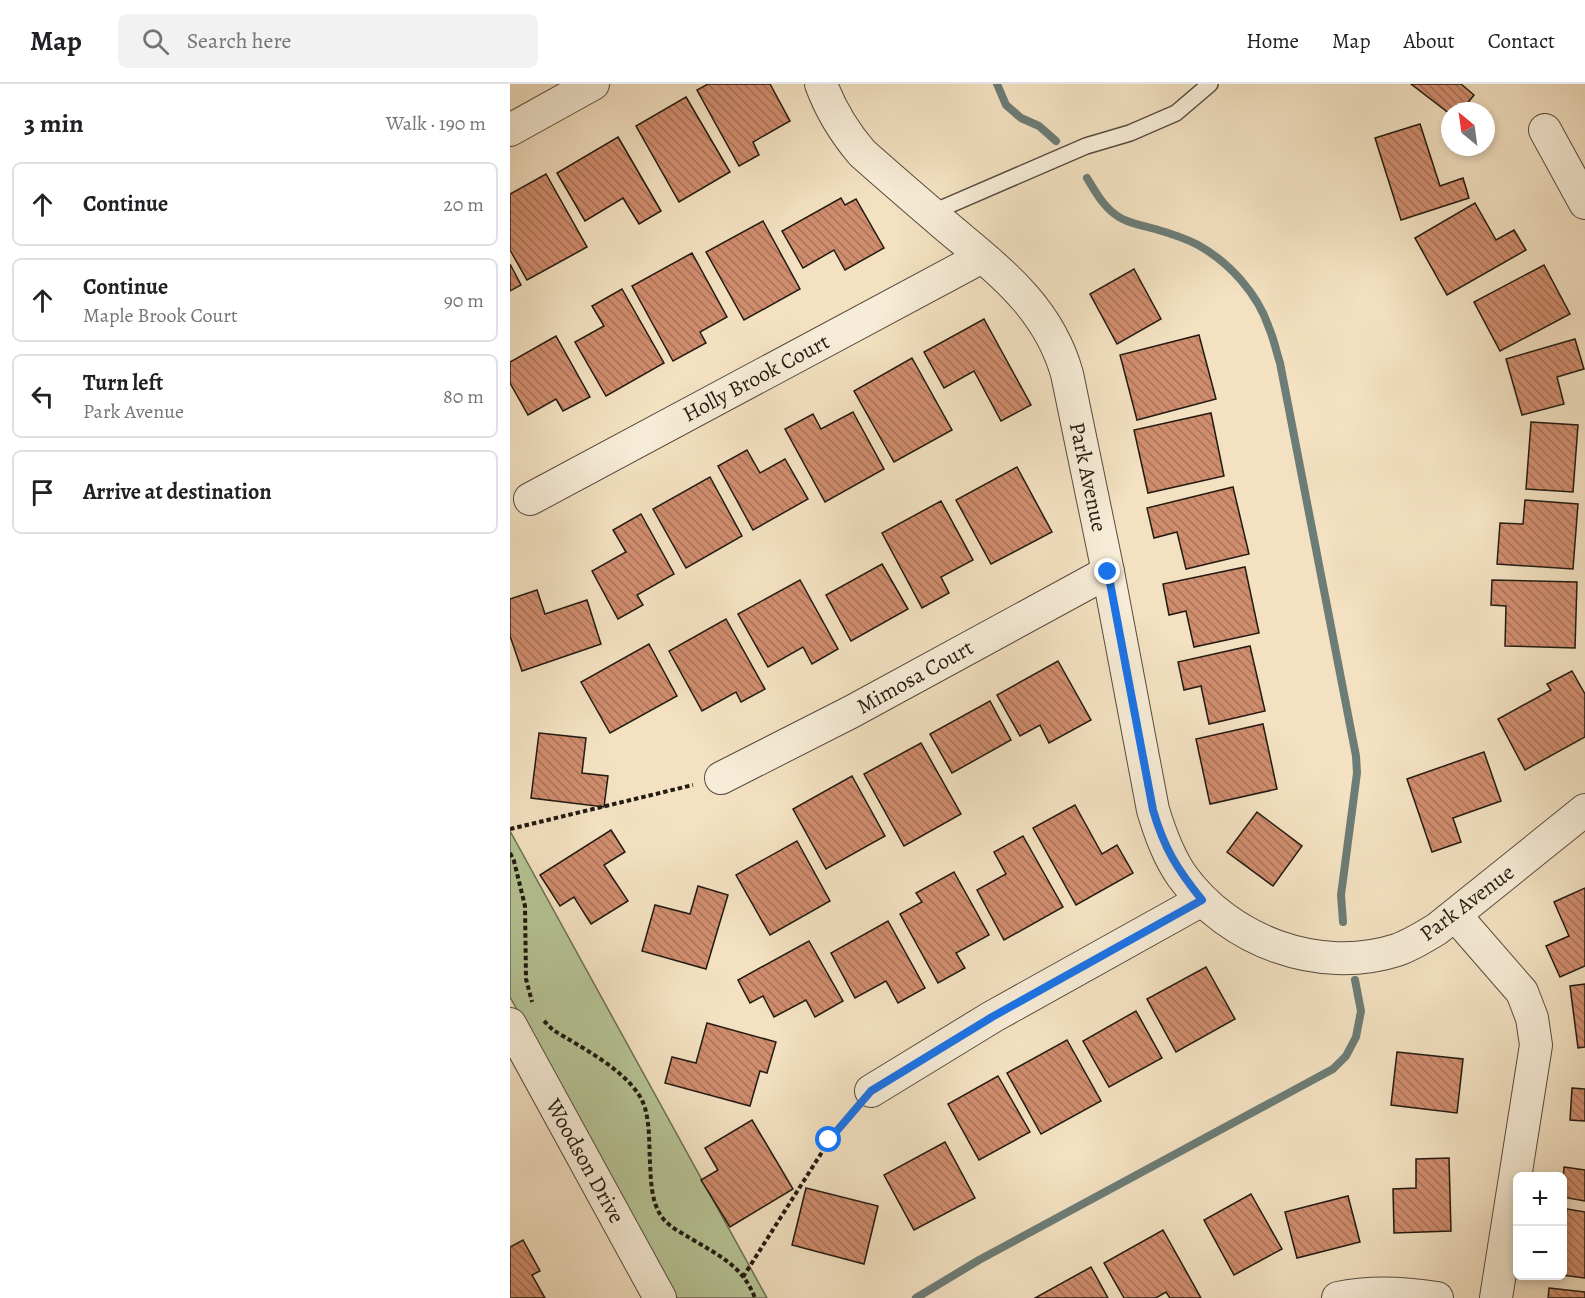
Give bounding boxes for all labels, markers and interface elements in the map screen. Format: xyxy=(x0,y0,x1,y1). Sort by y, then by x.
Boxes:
search box xyxy=(118,14,538,68)
text: Map xyxy=(30,22,82,60)
icon: search xyxy=(139,25,172,58)
text: Search here xyxy=(187,26,291,56)
text: Home xyxy=(1246,27,1299,55)
text: Map xyxy=(1332,27,1370,55)
text: About xyxy=(1403,27,1455,55)
text: Contact xyxy=(1488,27,1555,55)
north arrow xyxy=(1441,102,1495,156)
text: 3 min xyxy=(24,106,84,141)
text: Walk · 190 m xyxy=(386,110,486,137)
icon: ahead xyxy=(26,188,59,221)
text: Continue xyxy=(83,189,168,219)
text: 20 m xyxy=(443,191,484,218)
text: Continue xyxy=(83,272,168,302)
icon: ahead xyxy=(26,284,59,317)
text: 90 m xyxy=(444,287,484,314)
text: Maple Brook Court xyxy=(83,302,238,329)
street label: Holly Brook Court xyxy=(677,327,835,429)
text: Turn left xyxy=(83,368,163,398)
icon: left xyxy=(26,380,59,413)
text: 80 m xyxy=(443,383,484,410)
text: Park Avenue xyxy=(83,398,184,425)
street label: Park Avenue xyxy=(1062,420,1114,534)
icon: arrive xyxy=(26,476,59,509)
text: Arrive at destination xyxy=(83,477,272,507)
route end xyxy=(1094,558,1120,584)
street label: Mimosa Court xyxy=(851,633,979,721)
street label: Park Avenue xyxy=(1414,858,1520,948)
street label: Woodson Drive xyxy=(538,1092,632,1229)
route start xyxy=(815,1126,841,1152)
map controls xyxy=(1513,1172,1567,1280)
button: + xyxy=(1513,1172,1567,1226)
button: − xyxy=(1513,1226,1567,1280)

